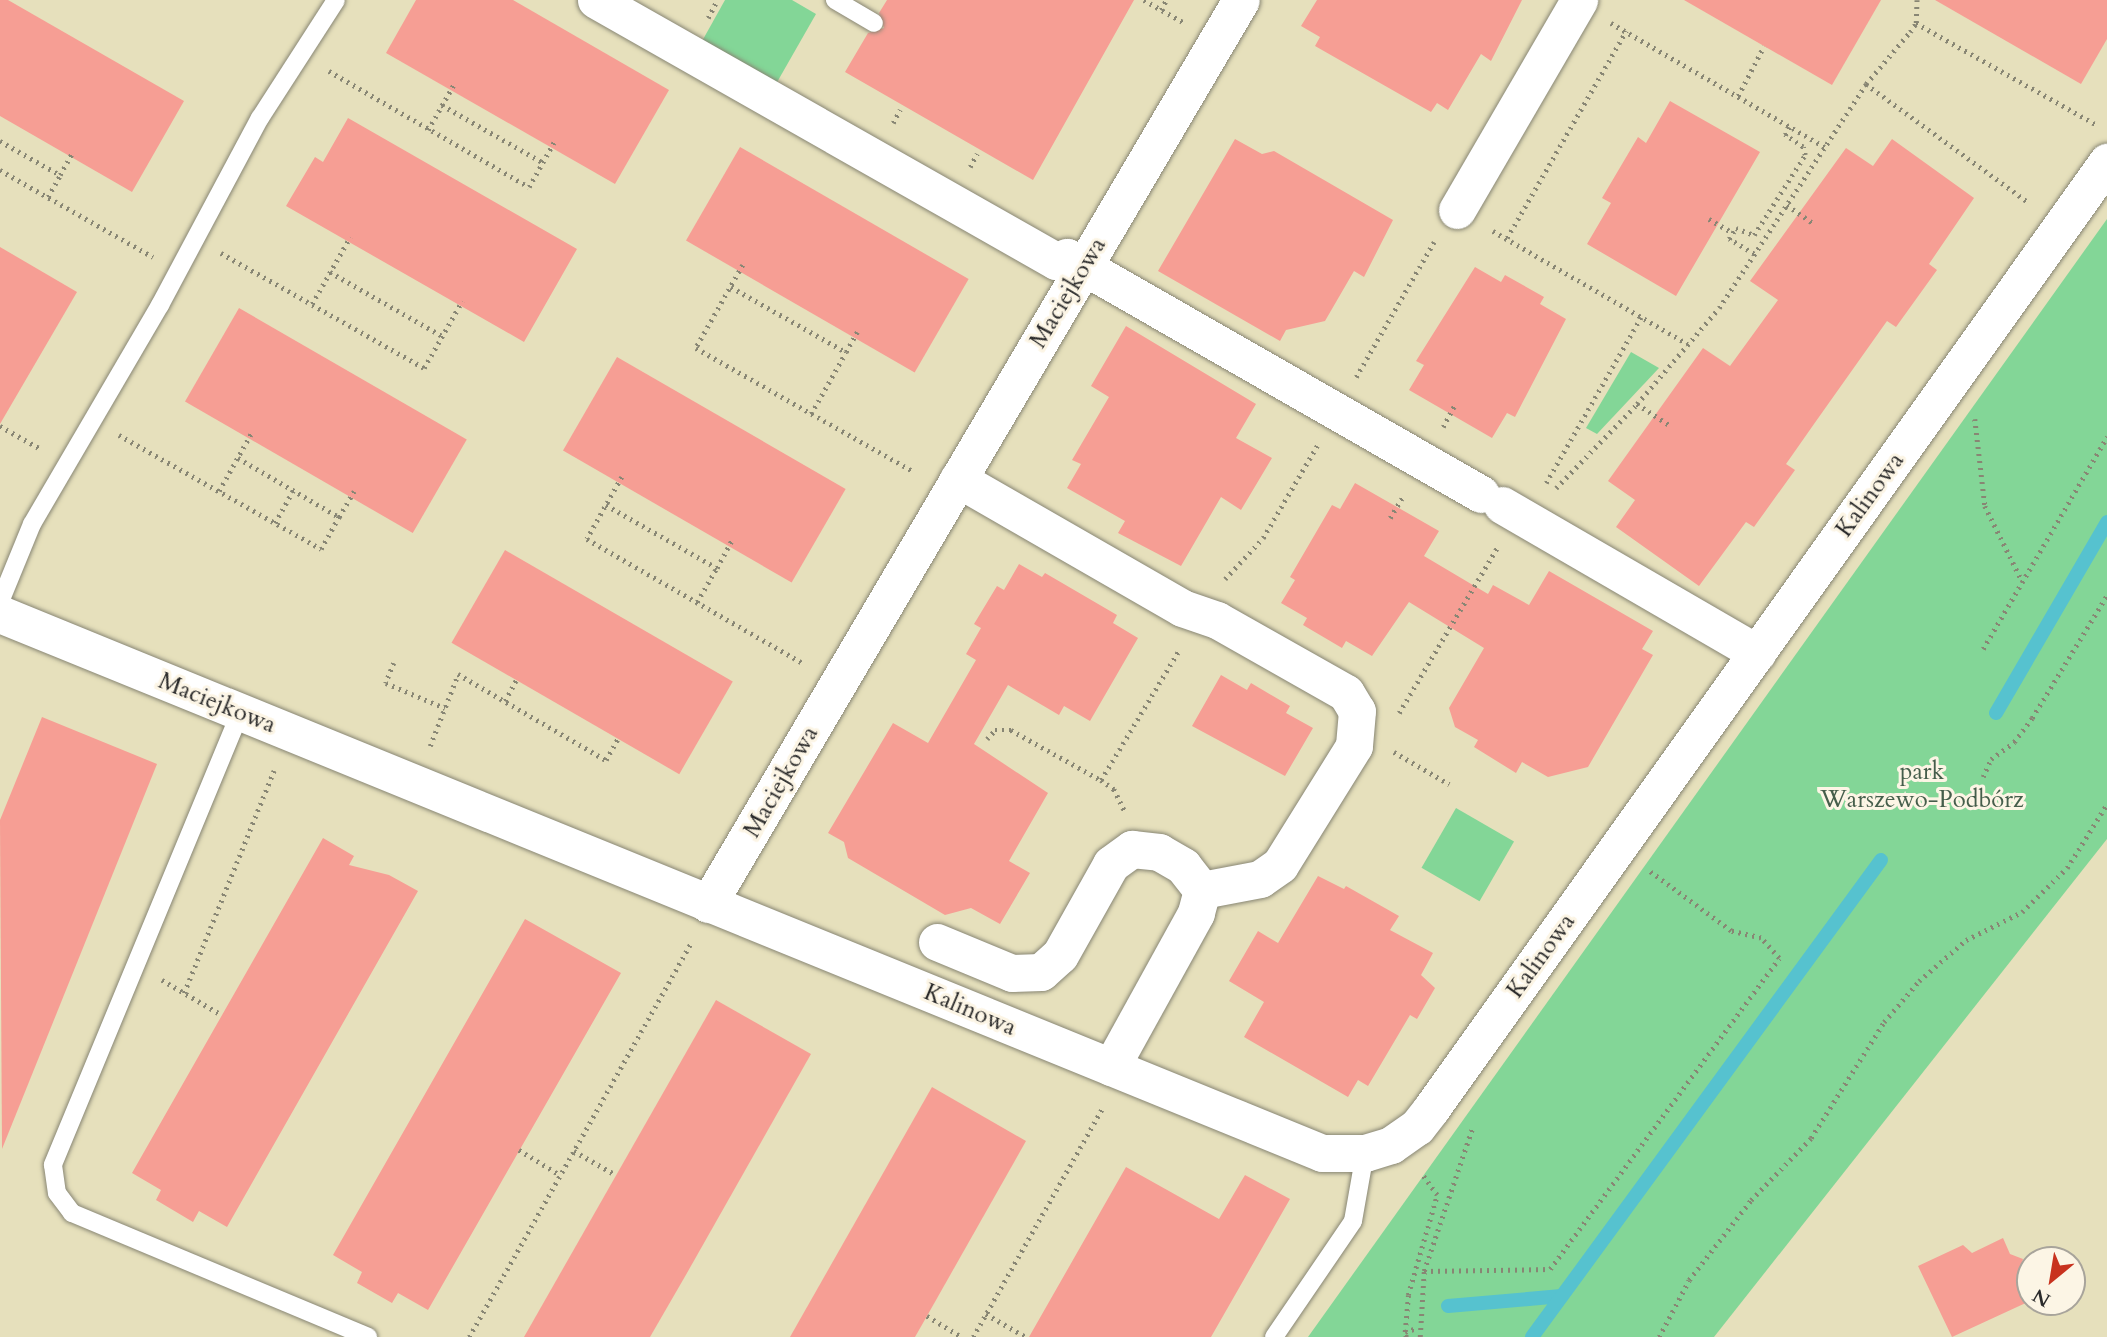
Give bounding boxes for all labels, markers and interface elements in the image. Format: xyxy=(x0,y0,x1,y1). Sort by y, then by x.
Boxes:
street label: Maciejkowa xyxy=(1024,233,1112,353)
street label: Kalinowa xyxy=(1830,447,1910,543)
street label: Maciejkowa xyxy=(154,666,280,740)
street label: Maciejkowa xyxy=(738,721,824,843)
park label: park Warszewo-Podbórz xyxy=(1820,758,2024,814)
street label: Kalinowa xyxy=(1501,908,1581,1004)
street label: Kalinowa xyxy=(920,978,1020,1042)
north arrow xyxy=(2016,1246,2086,1316)
text: N xyxy=(2028,1282,2055,1313)

